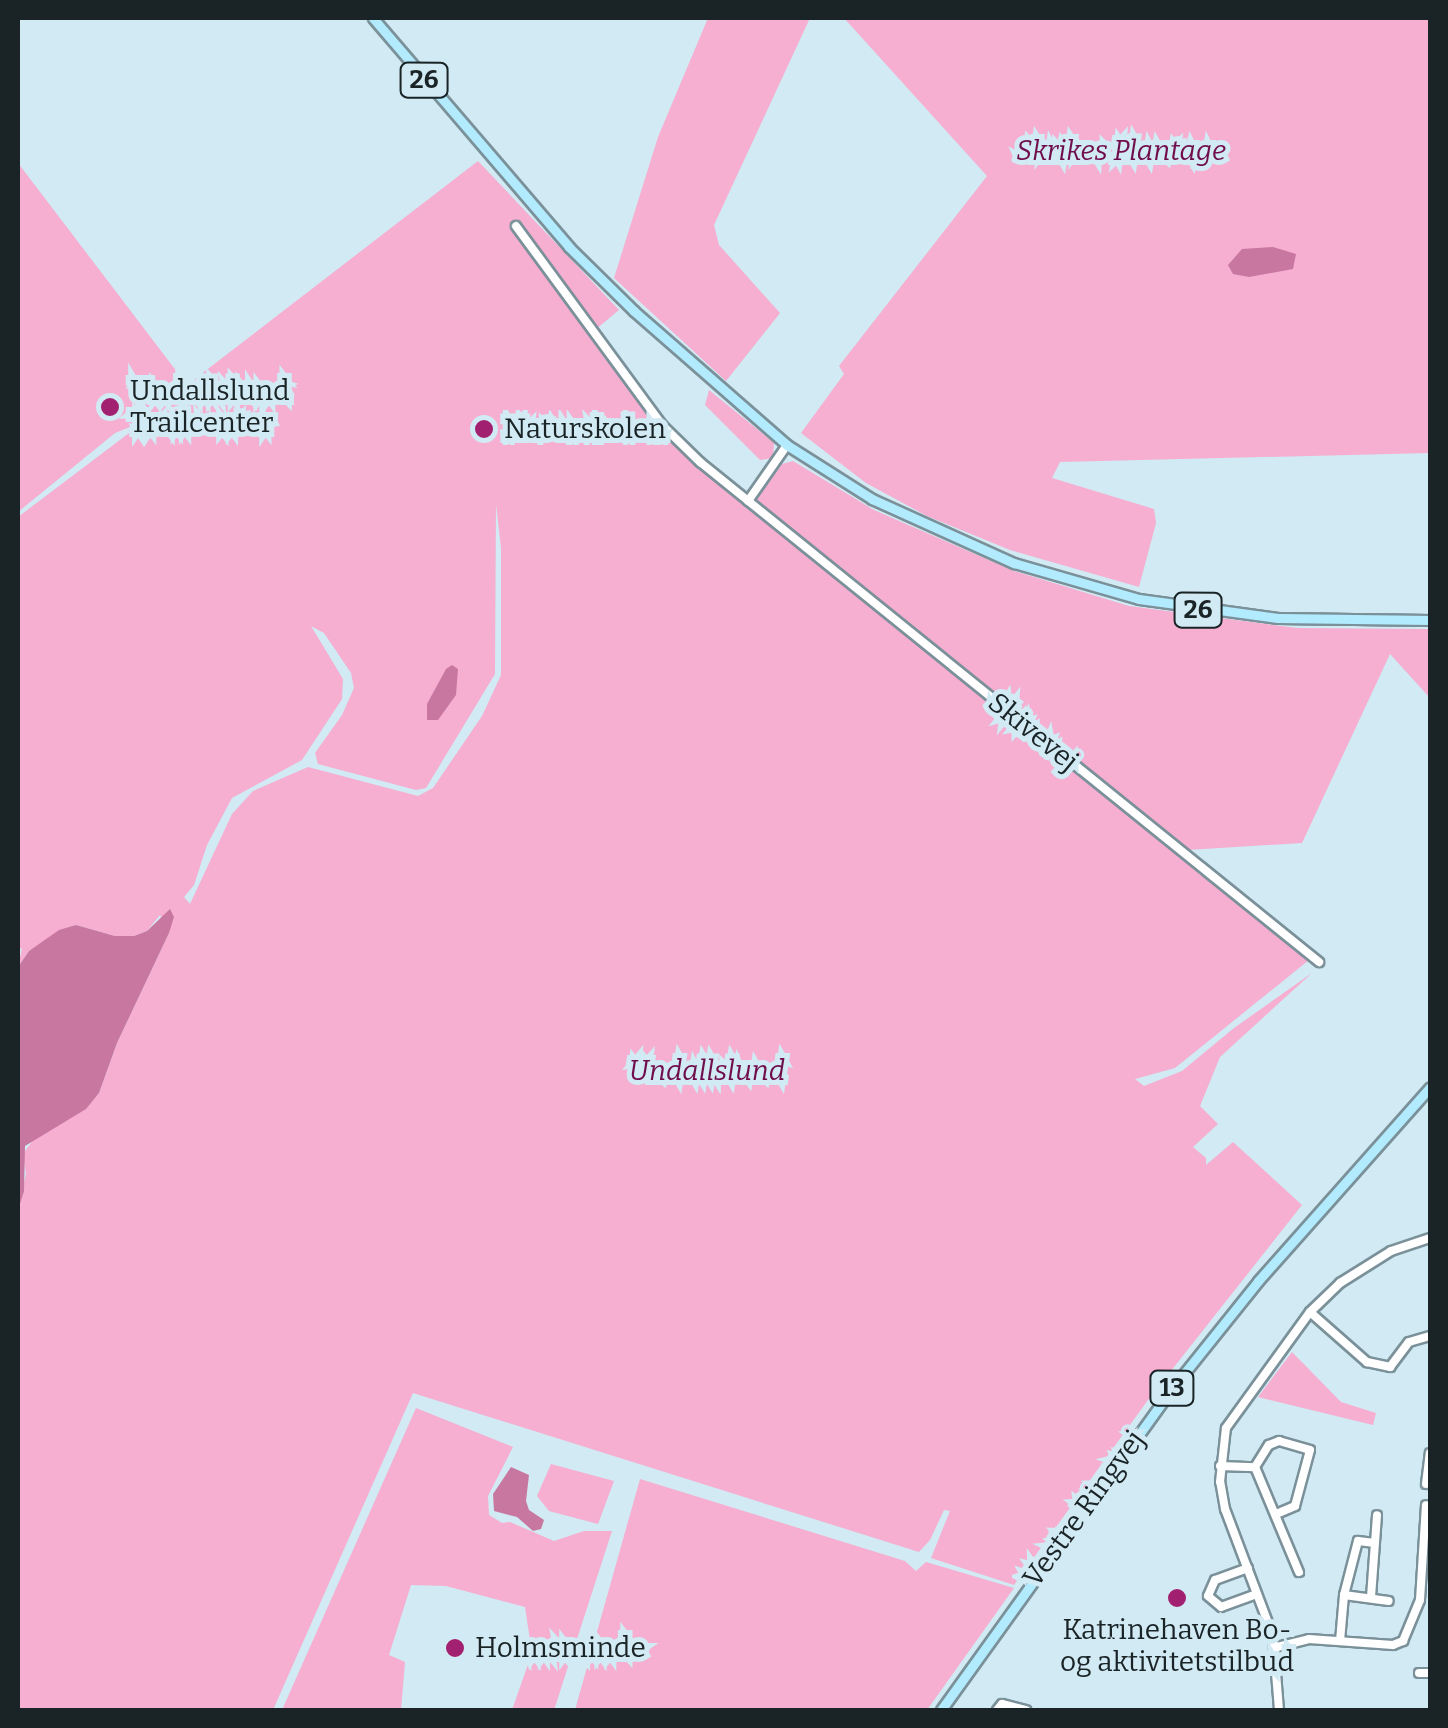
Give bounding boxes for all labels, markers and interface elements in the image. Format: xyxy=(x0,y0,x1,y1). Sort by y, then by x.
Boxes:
road number: 26 xyxy=(399,60,449,100)
park label: Skrikes Plantage xyxy=(1016,134,1226,168)
place label: Undallslund Trailcenter xyxy=(130,374,290,440)
marker: Undallslund Trailcenter xyxy=(99,396,121,418)
place label: Naturskolen xyxy=(504,412,666,446)
marker: Naturskolen xyxy=(473,418,495,440)
road number: 26 xyxy=(1173,590,1223,630)
street label: Skivevej xyxy=(981,686,1085,778)
park label: Undallslund xyxy=(629,1054,785,1088)
road number: 13 xyxy=(1147,1368,1197,1408)
street label: Vestre Ringvej xyxy=(1016,1424,1152,1594)
marker: Katrinehaven Bo- og aktivitetstilbud xyxy=(1166,1587,1188,1609)
place label: Katrinehaven Bo- og aktivitetstilbud xyxy=(1060,1613,1294,1679)
place label: Holmsminde xyxy=(475,1631,646,1665)
marker: Holmsminde xyxy=(444,1637,466,1659)

